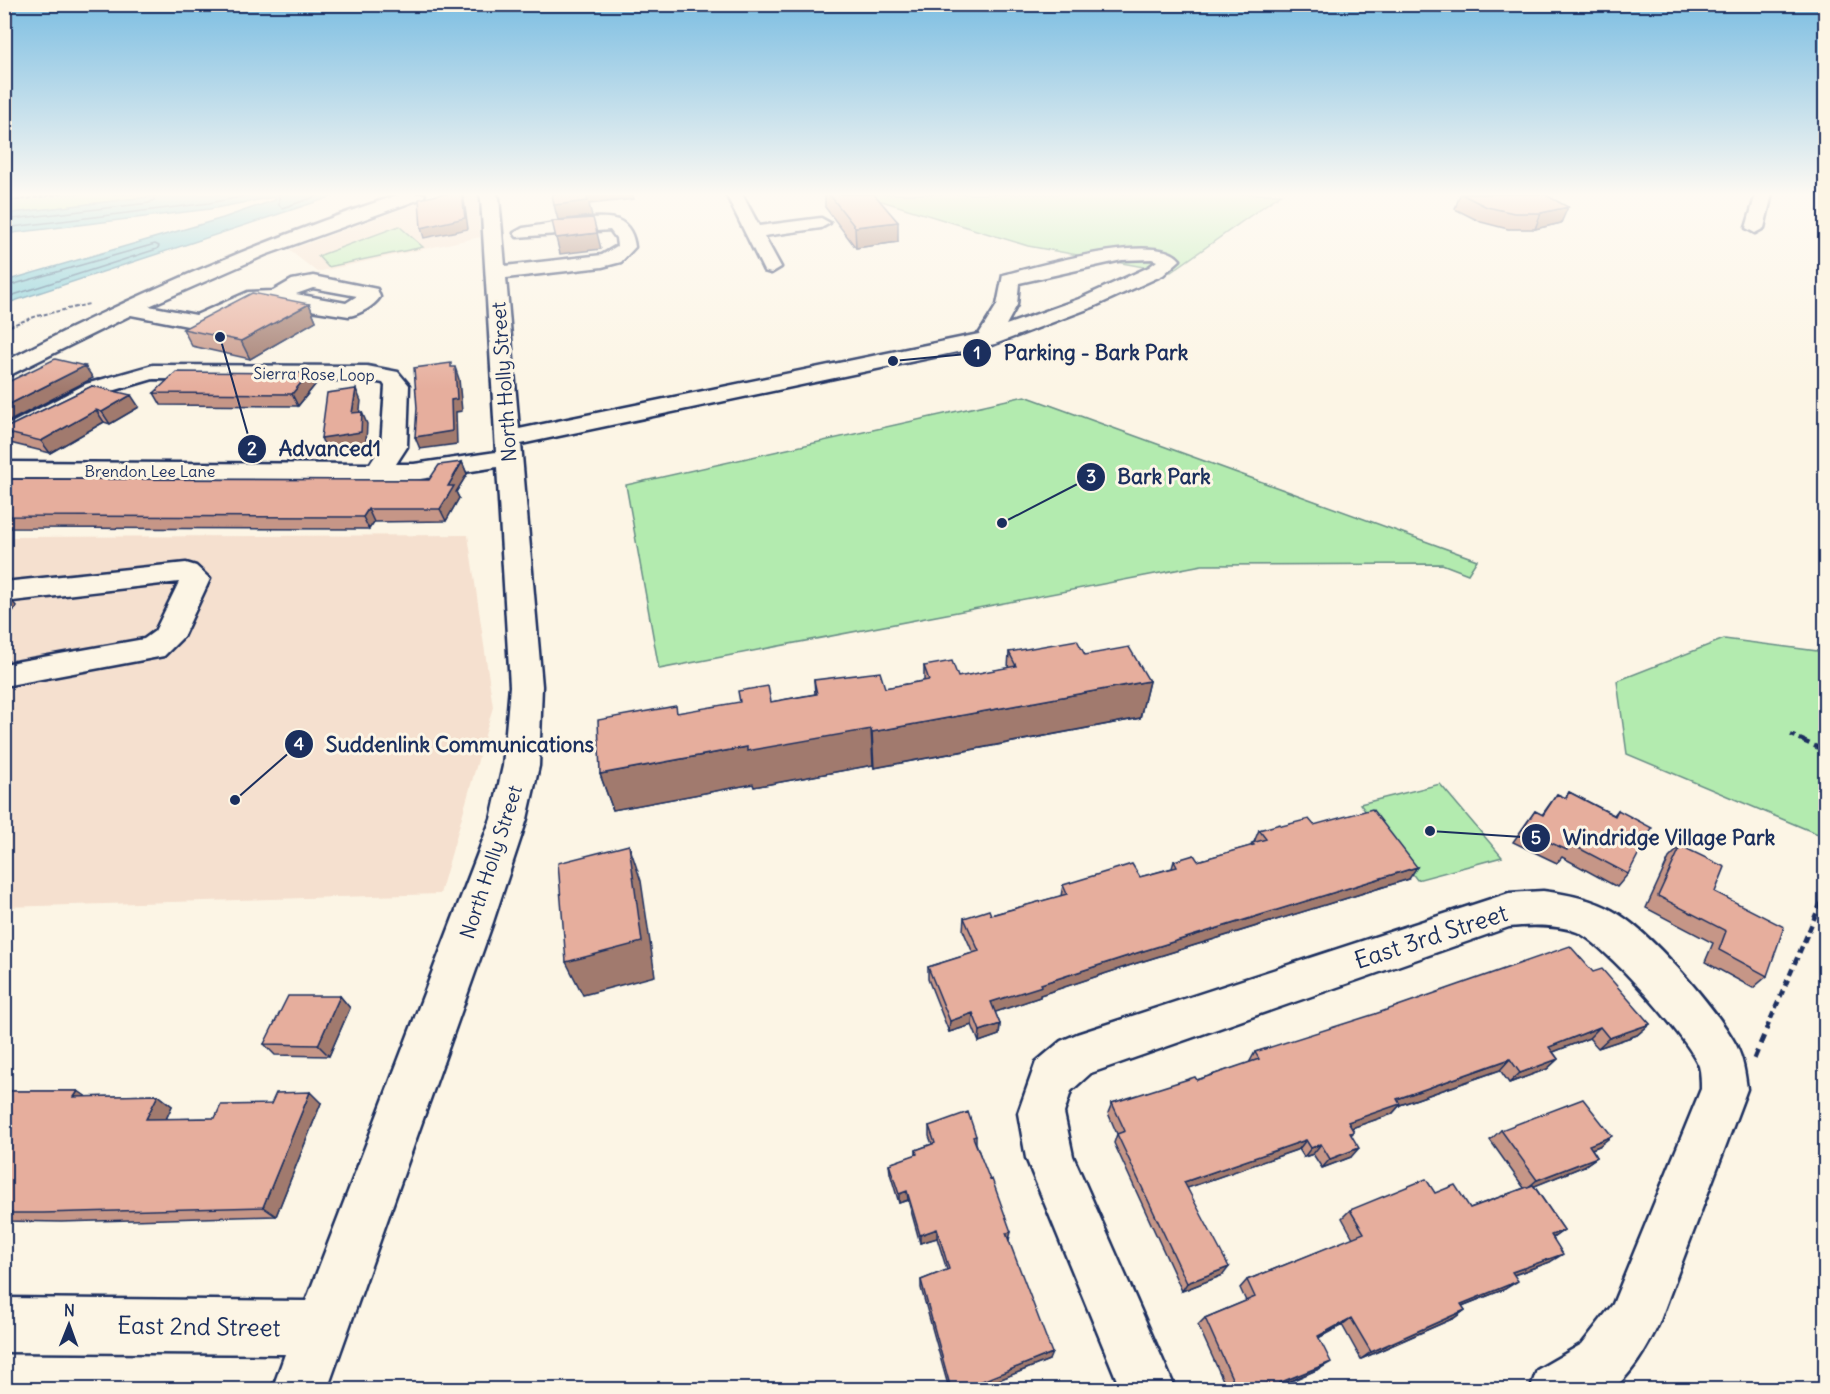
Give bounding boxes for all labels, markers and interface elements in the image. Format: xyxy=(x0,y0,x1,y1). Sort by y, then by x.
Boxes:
street label: North Holly Street xyxy=(485,301,522,463)
callout: Parking - Bark Park xyxy=(962,333,1200,372)
text: Parking - Bark Park xyxy=(1004,339,1188,366)
text: 1 xyxy=(973,341,981,364)
street label: Sierra Rose Loop xyxy=(253,363,375,385)
callout: Advanced1 xyxy=(237,430,393,469)
text: Advanced1 xyxy=(279,435,381,462)
text: 2 xyxy=(247,437,257,460)
callout: Bark Park xyxy=(1076,458,1223,497)
street label: Brendon Lee Lane xyxy=(85,461,215,481)
text: Bark Park xyxy=(1117,463,1211,490)
text: 3 xyxy=(1086,465,1096,488)
callout: Suddenlink Communications xyxy=(284,725,606,764)
text: Suddenlink Communications xyxy=(326,731,595,758)
text: 4 xyxy=(294,732,305,755)
street label: North Holly Street xyxy=(454,782,527,942)
callout: Windridge Village Park xyxy=(1521,818,1788,857)
text: Windridge Village Park xyxy=(1563,824,1776,851)
text: 5 xyxy=(1531,826,1541,849)
street label: East 3rd Street xyxy=(1350,897,1511,975)
north arrow xyxy=(39,1295,99,1355)
text: N xyxy=(64,1300,75,1320)
street label: East 2nd Street xyxy=(117,1310,281,1342)

